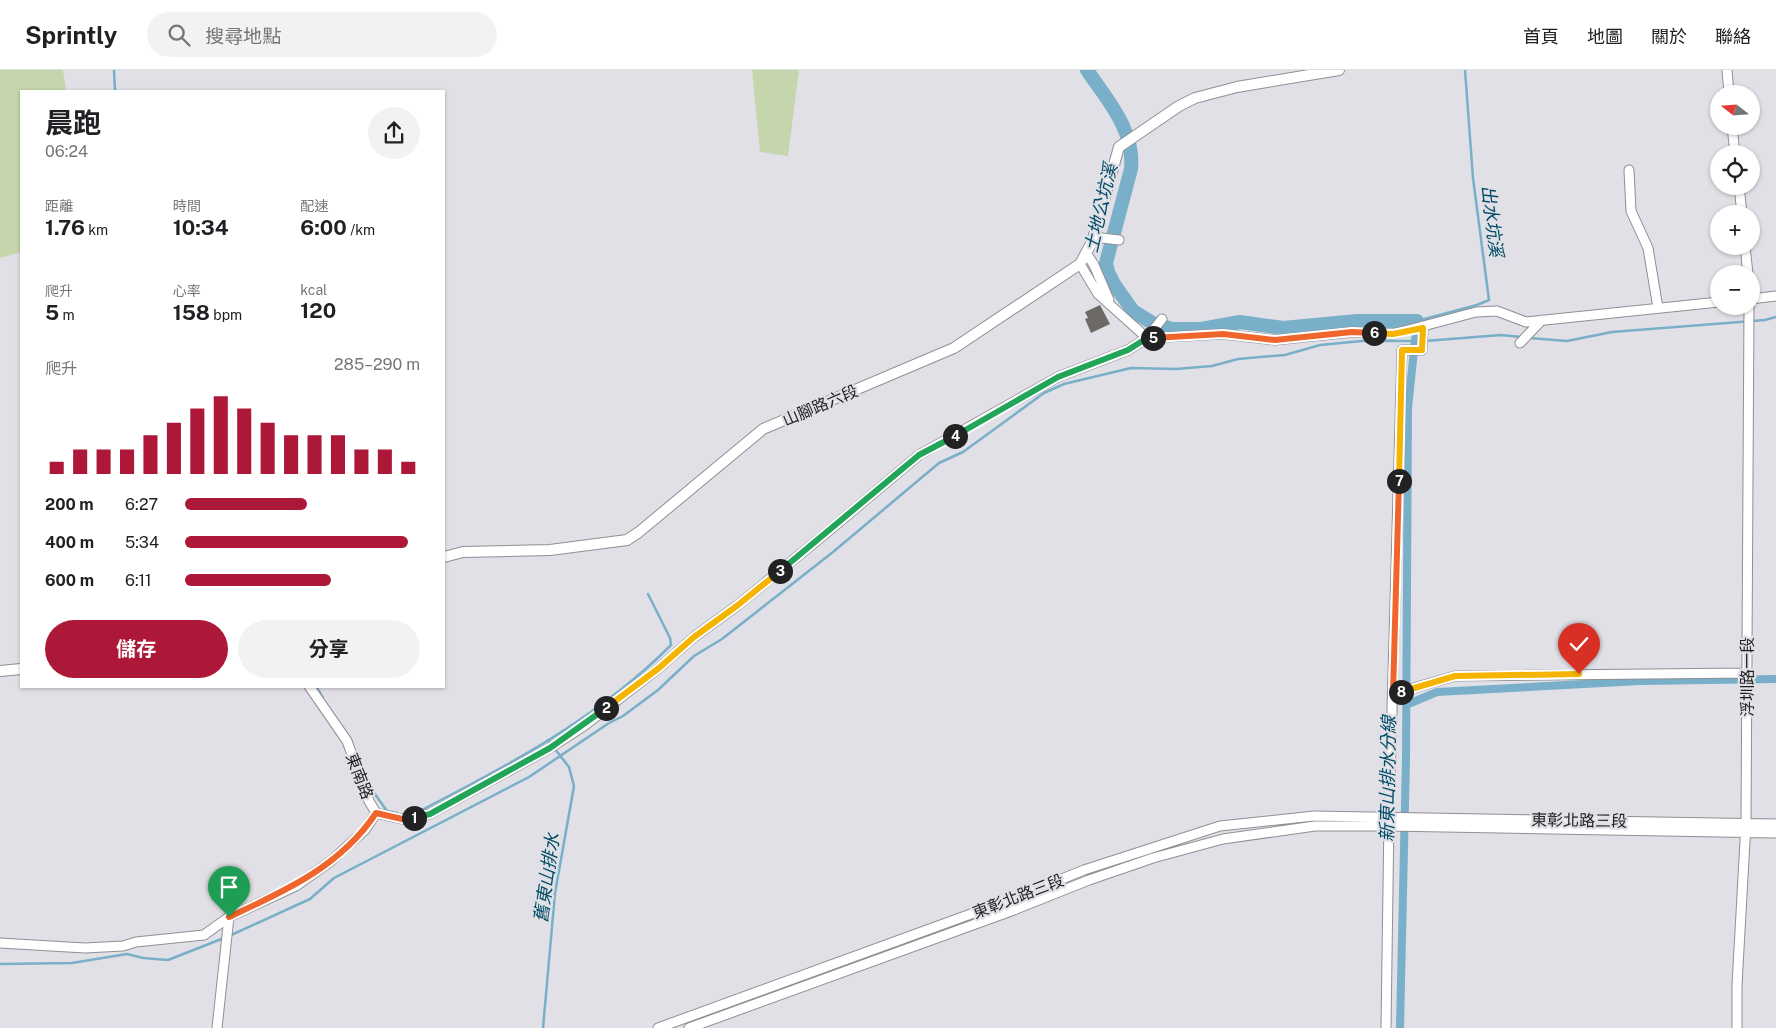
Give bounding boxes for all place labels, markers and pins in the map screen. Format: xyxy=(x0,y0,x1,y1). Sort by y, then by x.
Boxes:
pin: 6 xyxy=(1362,320,1386,346)
pin: 5 xyxy=(1140,326,1166,350)
pin: 4 xyxy=(942,424,968,448)
pin: 7 xyxy=(1386,468,1412,494)
pin: 3 xyxy=(768,558,792,584)
pin xyxy=(1558,623,1600,674)
pin: 8 xyxy=(1388,680,1414,704)
pin: 2 xyxy=(594,696,618,720)
pin: 1 xyxy=(402,806,426,830)
pin xyxy=(208,866,250,917)

